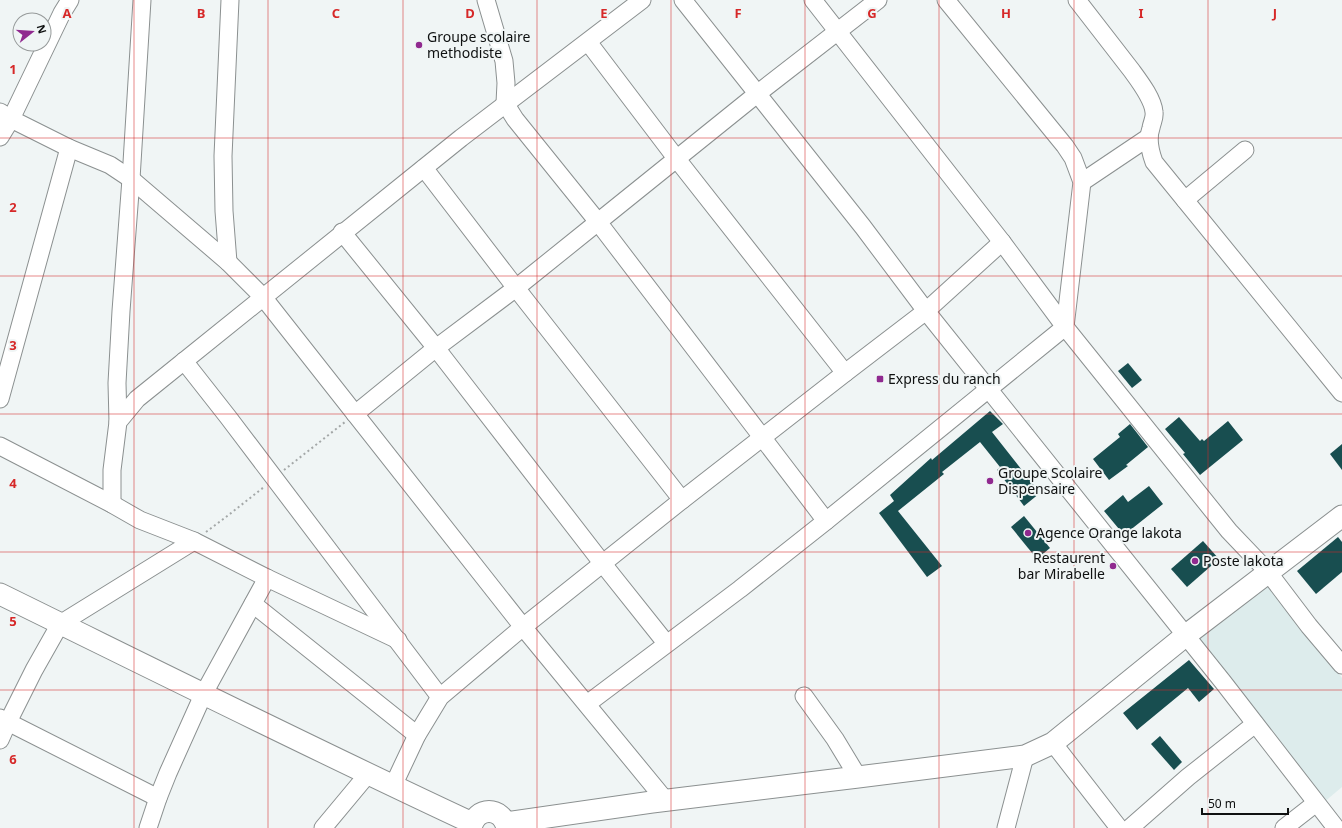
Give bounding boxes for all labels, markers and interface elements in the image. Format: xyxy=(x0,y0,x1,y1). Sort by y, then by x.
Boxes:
text: A xyxy=(63,4,72,22)
text: B xyxy=(197,4,205,22)
text: C xyxy=(332,4,340,22)
text: D xyxy=(465,4,475,22)
text: E xyxy=(600,4,608,22)
text: F xyxy=(734,4,742,22)
text: G xyxy=(867,4,877,22)
text: H xyxy=(1001,4,1011,22)
text: I xyxy=(1138,4,1144,22)
text: J xyxy=(1272,4,1277,22)
north arrow xyxy=(12,12,52,52)
text: N xyxy=(34,22,51,35)
place label: Groupe scolaire methodiste xyxy=(427,27,530,62)
marker: Groupe scolaire methodiste xyxy=(414,40,424,50)
text: 1 xyxy=(9,60,17,78)
text: 2 xyxy=(9,198,17,216)
text: 3 xyxy=(9,336,17,354)
place label: Express du ranch xyxy=(888,369,1001,388)
marker: Express du ranch xyxy=(875,374,885,384)
place label: Groupe Scolaire Dispensaire xyxy=(998,463,1102,498)
text: 4 xyxy=(9,474,17,492)
marker: Groupe Scolaire Dispensaire xyxy=(985,476,995,486)
place label: Agence Orange lakota xyxy=(1036,523,1182,542)
marker: Agence Orange lakota xyxy=(1023,528,1033,538)
place label: Restaurent bar Mirabelle xyxy=(1018,548,1105,583)
place label: Poste lakota xyxy=(1203,551,1284,570)
marker: Poste lakota xyxy=(1190,556,1200,566)
marker: Restaurent bar Mirabelle xyxy=(1108,561,1118,571)
text: 5 xyxy=(9,612,17,630)
text: 6 xyxy=(9,750,17,768)
scale bar xyxy=(1202,790,1288,816)
text: 50 m xyxy=(1208,795,1236,812)

